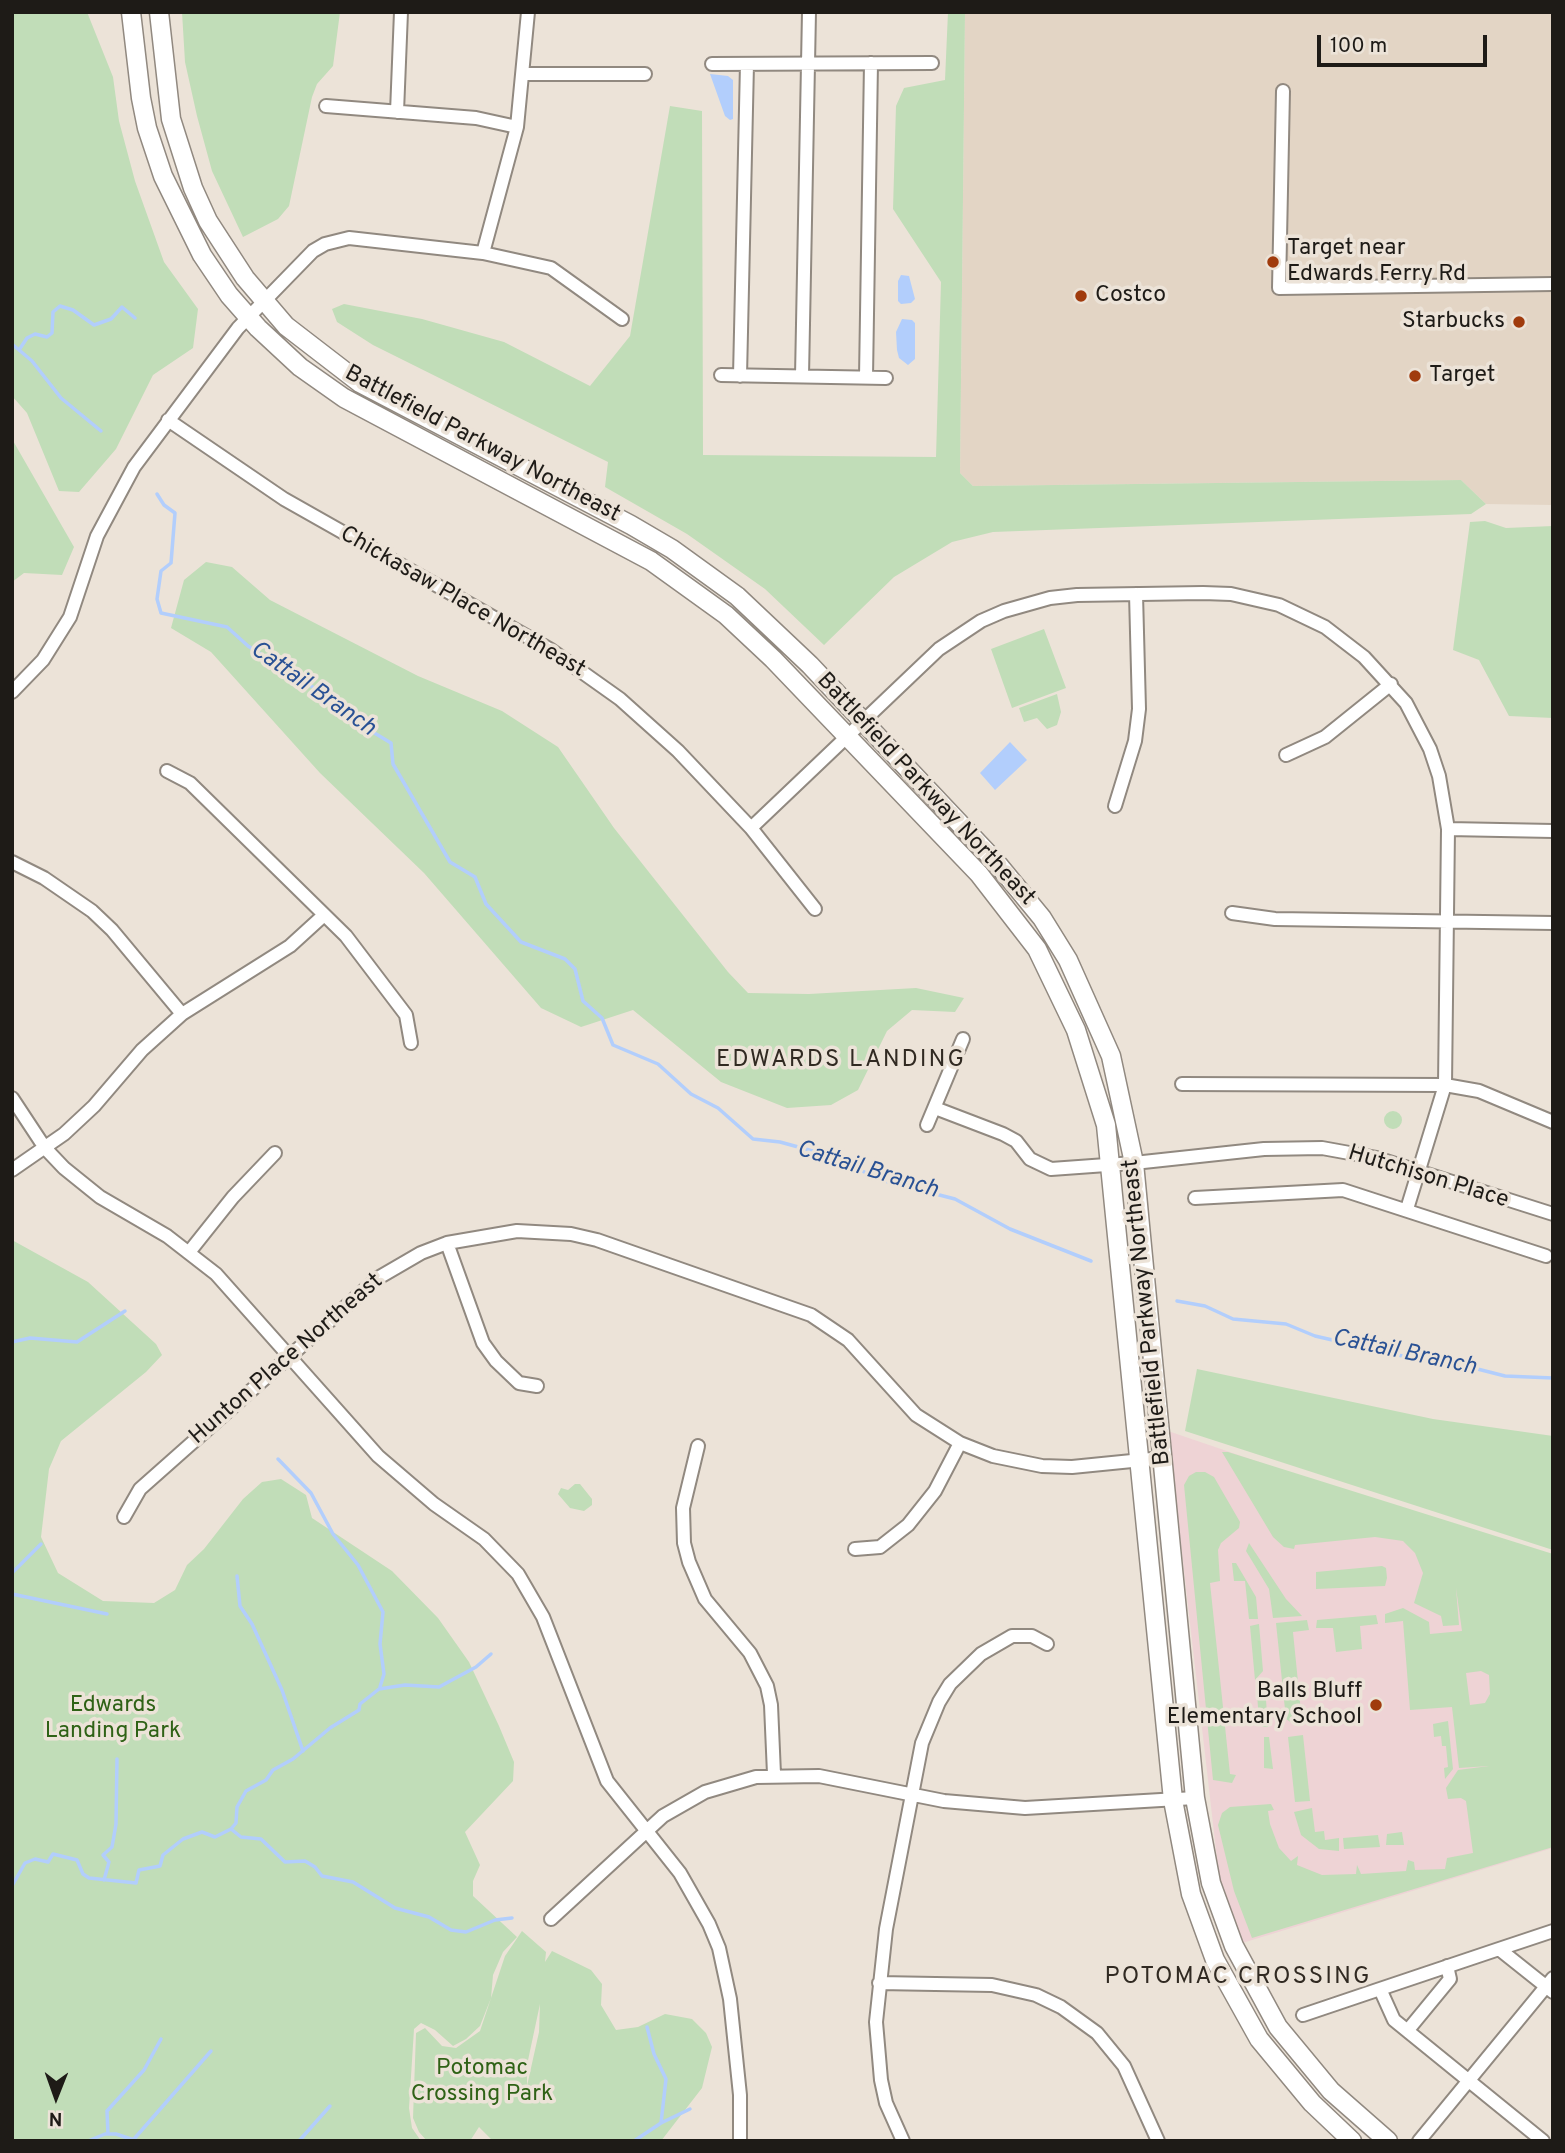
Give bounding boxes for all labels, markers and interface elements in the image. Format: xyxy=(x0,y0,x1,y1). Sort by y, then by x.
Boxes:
scale bar xyxy=(1320,21,1490,65)
text: 100 m xyxy=(1330,33,1387,60)
place label: Target near Edwards Ferry Rd xyxy=(1287,235,1466,289)
marker: Target near Edwards Ferry Rd xyxy=(1265,254,1281,270)
place label: Costco xyxy=(1095,282,1166,310)
marker: Costco xyxy=(1073,288,1089,304)
place label: Starbucks xyxy=(1402,308,1505,336)
marker: Starbucks xyxy=(1511,314,1527,330)
street label: Battlefield Parkway Northeast xyxy=(339,360,625,530)
place label: Target xyxy=(1429,362,1495,390)
marker: Target xyxy=(1407,368,1423,384)
street label: Chickasaw Place Northeast xyxy=(334,521,590,685)
water label: Cattail Branch xyxy=(244,636,380,744)
street label: Battlefield Parkway Northeast xyxy=(810,668,1040,912)
district label: EDWARDS LANDING xyxy=(718,1047,964,1075)
water label: Cattail Branch xyxy=(793,1136,941,1206)
street label: Hutchison Place xyxy=(1344,1140,1512,1216)
street label: Battlefield Parkway Northeast xyxy=(1118,1157,1178,1467)
street label: Hunton Place Northeast xyxy=(185,1268,389,1452)
water label: Cattail Branch xyxy=(1329,1325,1479,1383)
place label: Balls Bluff Elementary School xyxy=(1167,1678,1362,1732)
park label: Edwards Landing Park xyxy=(45,1692,181,1746)
marker: Balls Bluff Elementary School xyxy=(1368,1697,1384,1713)
district label: POTOMAC CROSSING xyxy=(1107,1964,1369,1992)
park label: Potomac Crossing Park xyxy=(411,2055,553,2109)
north arrow xyxy=(21,2062,91,2132)
text: N xyxy=(49,2106,63,2130)

